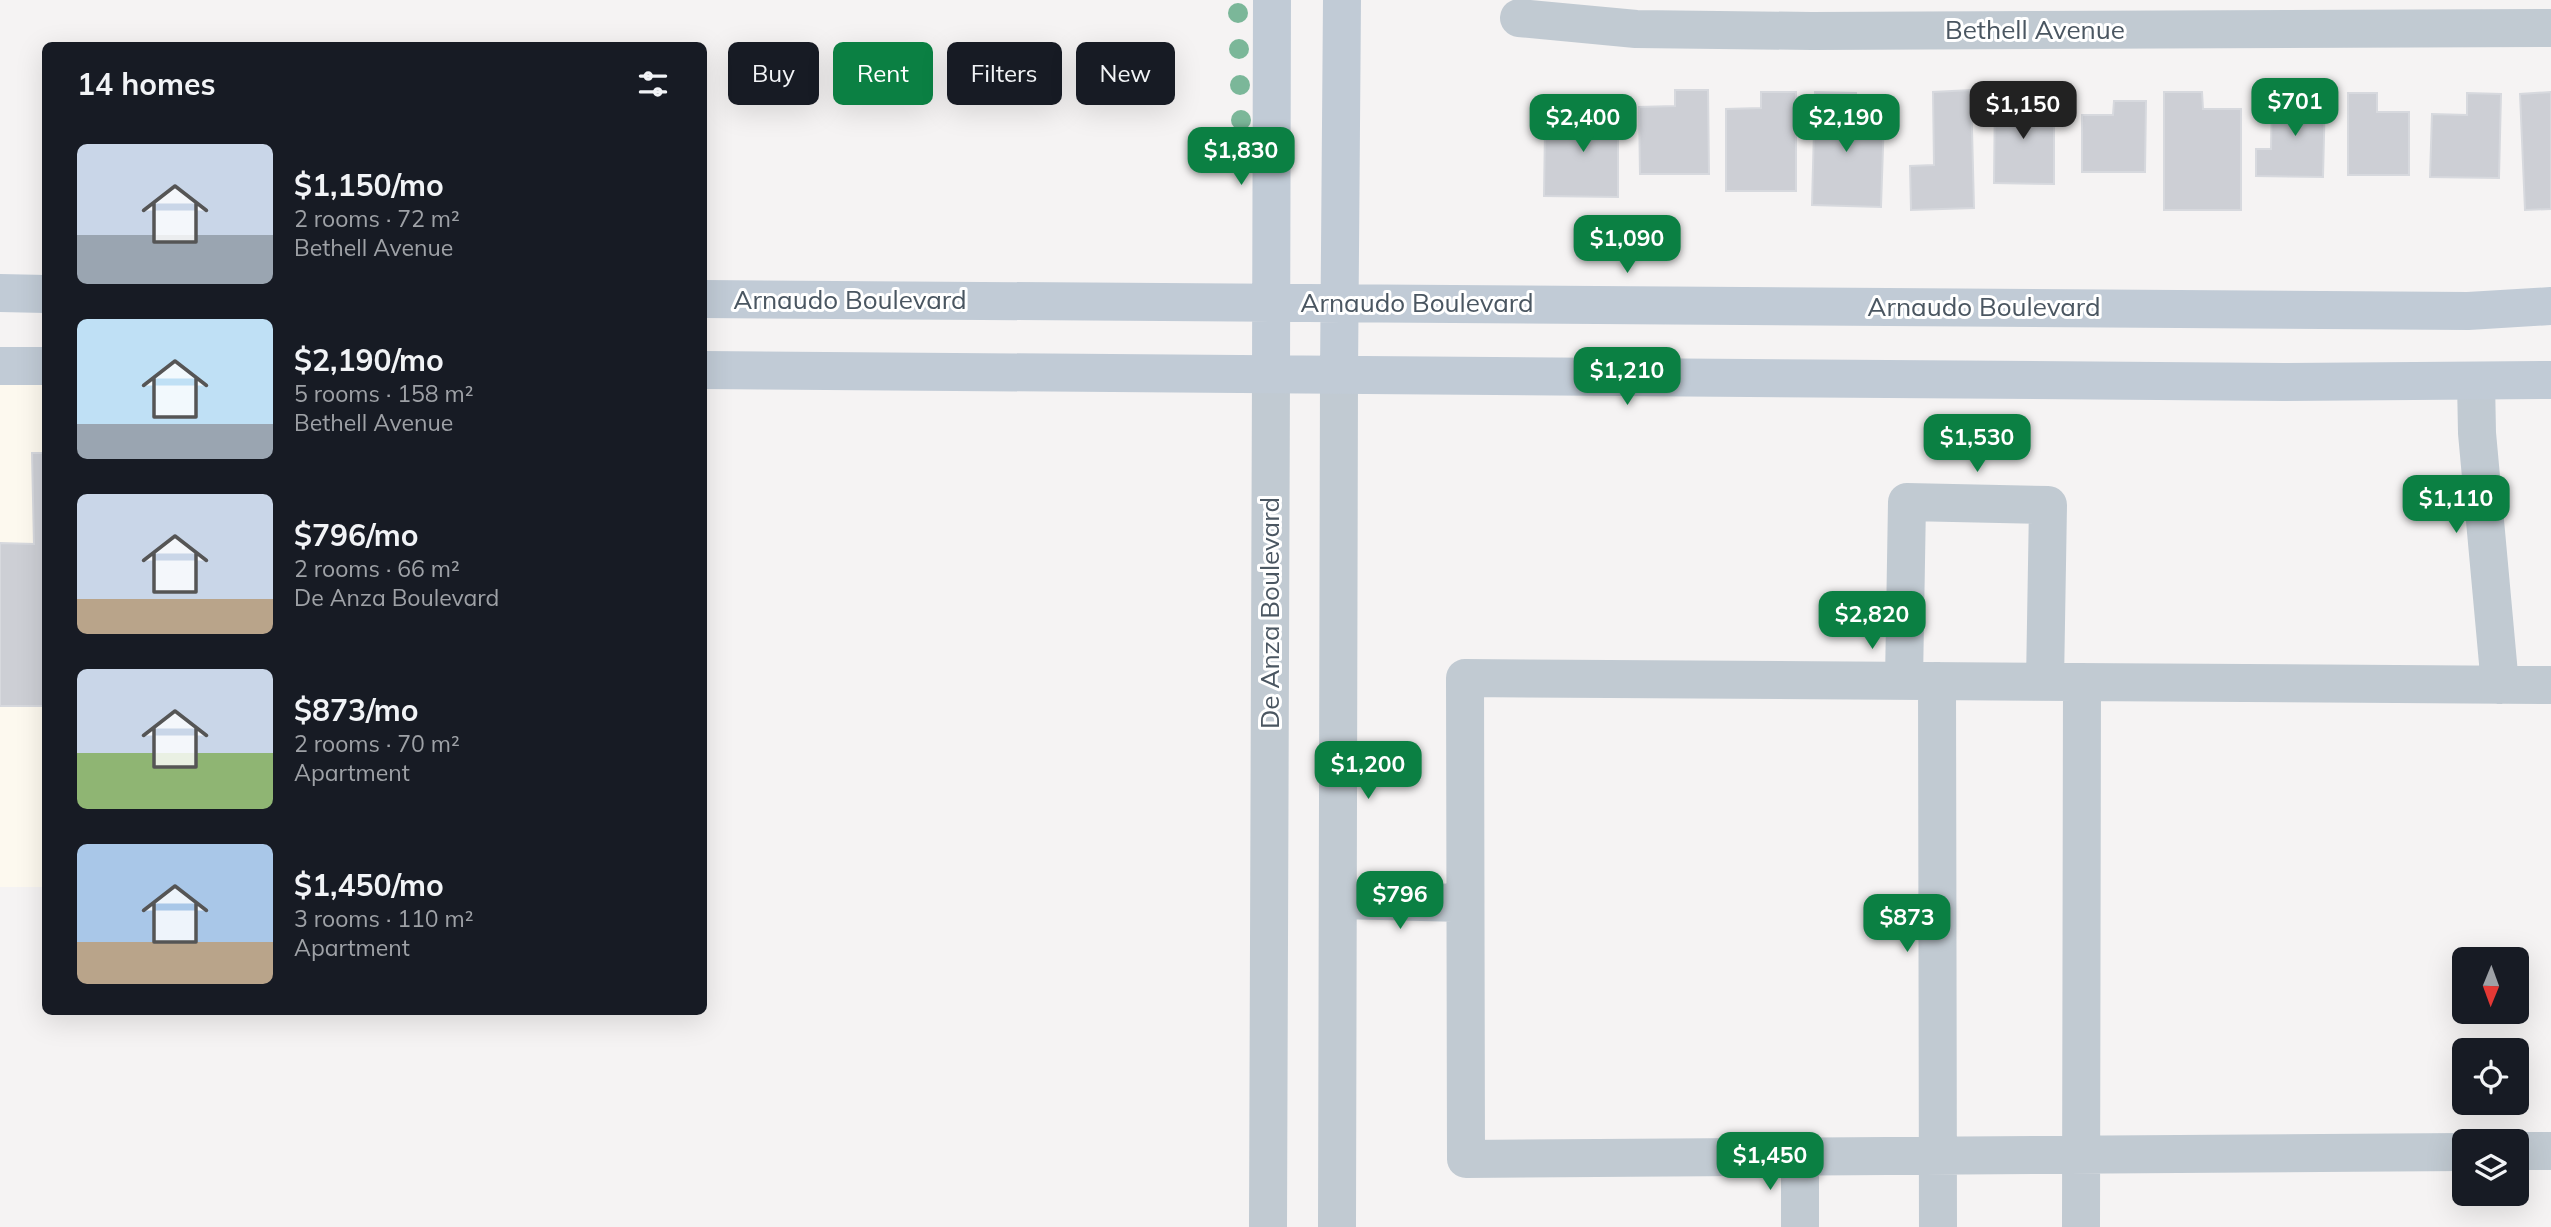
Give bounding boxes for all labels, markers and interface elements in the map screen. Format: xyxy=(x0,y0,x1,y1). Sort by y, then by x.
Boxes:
street label: Bethell Avenue xyxy=(1945,13,2125,46)
chip: Buy xyxy=(728,42,819,105)
chip: Rent xyxy=(833,42,933,105)
chip: Filters xyxy=(947,42,1062,105)
chip: New xyxy=(1076,42,1175,105)
text: 14 homes xyxy=(77,65,216,103)
icon: filters xyxy=(634,65,672,103)
pin: $701 xyxy=(2254,78,2336,138)
pin: $1,150 xyxy=(1966,82,2080,141)
text: $701 xyxy=(2267,86,2323,115)
text: $1,150 xyxy=(1986,89,2060,118)
pin: $2,400 xyxy=(1526,94,1640,154)
pin: $2,190 xyxy=(1789,94,1903,154)
text: $2,400 xyxy=(1546,102,1620,131)
text: $2,190 xyxy=(1809,102,1883,131)
pin: $1,830 xyxy=(1184,128,1298,187)
text: $1,830 xyxy=(1204,135,1278,164)
text: $1,150/mo xyxy=(294,166,444,204)
icon: home xyxy=(133,172,217,256)
text: 2 rooms · 72 m² xyxy=(294,204,460,233)
pin: $1,090 xyxy=(1570,216,1684,275)
text: $1,090 xyxy=(1590,223,1664,252)
text: Bethell Avenue xyxy=(294,233,453,262)
street label: Arnaudo Boulevard xyxy=(733,283,967,316)
street label: Arnaudo Boulevard xyxy=(1300,286,1534,319)
street label: Arnaudo Boulevard xyxy=(1867,290,2101,323)
text: $2,190/mo xyxy=(294,341,444,379)
icon: home xyxy=(133,347,217,431)
pin: $1,210 xyxy=(1570,348,1684,407)
text: $1,210 xyxy=(1590,355,1664,384)
text: 5 rooms · 158 m² xyxy=(294,379,474,408)
text: Bethell Avenue xyxy=(294,408,453,437)
pin: $1,530 xyxy=(1920,414,2034,474)
text: $1,530 xyxy=(1940,422,2014,451)
pin: $1,110 xyxy=(2399,476,2513,535)
text: $1,110 xyxy=(2419,483,2493,512)
street label: De Anza Boulevard xyxy=(1253,497,1286,729)
text: $796/mo xyxy=(294,516,418,554)
icon: home xyxy=(133,522,217,606)
text: 2 rooms · 66 m² xyxy=(294,554,460,583)
text: De Anza Boulevard xyxy=(294,583,499,612)
pin: $2,820 xyxy=(1815,592,1929,651)
text: $2,820 xyxy=(1835,599,1909,628)
text: $873/mo xyxy=(294,691,418,729)
icon: home xyxy=(133,697,217,781)
text: 2 rooms · 70 m² xyxy=(294,729,460,758)
pin: $1,200 xyxy=(1311,742,1425,801)
text: $1,200 xyxy=(1331,749,1405,778)
text: Apartment xyxy=(294,758,410,787)
text: $1,450/mo xyxy=(294,866,444,904)
icon: home xyxy=(133,872,217,956)
pin: $796 xyxy=(1359,872,1441,931)
text: $796 xyxy=(1372,879,1428,908)
pin: $873 xyxy=(1866,894,1948,954)
text: $873 xyxy=(1879,902,1935,931)
text: 3 rooms · 110 m² xyxy=(294,904,474,933)
text: Apartment xyxy=(294,933,410,962)
north arrow xyxy=(2452,947,2529,1024)
map controls xyxy=(2452,947,2529,1206)
button: locate xyxy=(2452,1038,2529,1115)
button: layers xyxy=(2452,1129,2529,1206)
pin: $1,450 xyxy=(1713,1132,1827,1192)
text: $1,450 xyxy=(1733,1140,1807,1169)

